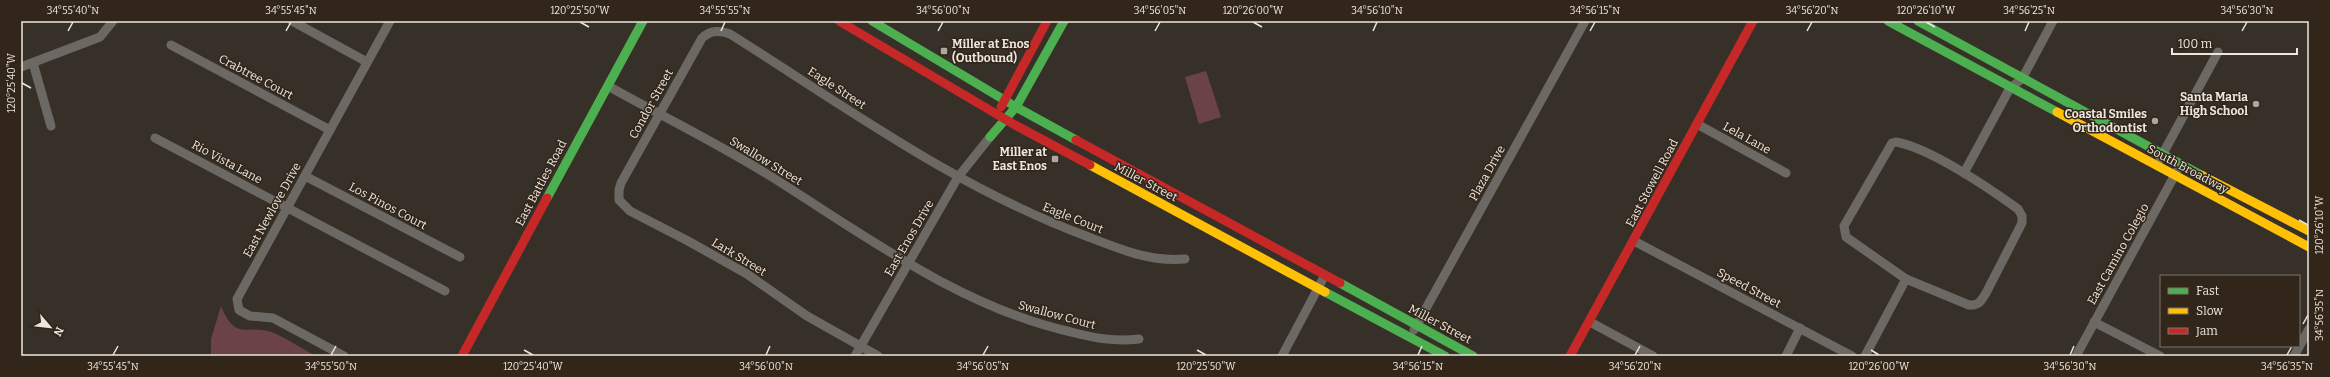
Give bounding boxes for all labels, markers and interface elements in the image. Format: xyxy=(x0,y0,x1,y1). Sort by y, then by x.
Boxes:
text: 34°55'40"N xyxy=(47,5,99,17)
text: 34°55'45"N xyxy=(265,5,317,17)
text: 120°25'50"W xyxy=(550,5,610,17)
text: 34°55'55"N xyxy=(699,5,751,17)
text: 34°56'00"N xyxy=(916,5,970,17)
text: 34°56'05"N xyxy=(1134,5,1186,17)
text: 120°26'00"W xyxy=(1223,5,1284,17)
text: 34°56'10"N xyxy=(1351,5,1403,17)
text: 34°56'15"N xyxy=(1570,5,1620,17)
text: 34°56'20"N xyxy=(1786,5,1838,17)
text: 120°26'10"W xyxy=(1897,5,1956,17)
text: 34°56'25"N xyxy=(2003,5,2055,17)
text: 34°56'30"N xyxy=(2221,5,2274,17)
scale bar xyxy=(2172,30,2297,56)
place label: Miller at Enos (Outbound) xyxy=(952,37,1030,65)
text: 100 m xyxy=(2178,37,2213,51)
marker: Miller at Enos (Outbound) xyxy=(939,46,949,56)
text: 120°25'40"W xyxy=(6,52,18,113)
street label: Crabtree Court xyxy=(216,52,296,103)
street label: Eagle Street xyxy=(805,64,869,112)
street label: Condor Street xyxy=(626,66,676,141)
place label: Santa Maria High School xyxy=(2180,90,2248,118)
marker: Santa Maria High School xyxy=(2251,99,2261,109)
place label: Coastal Smiles Orthodontist xyxy=(2064,107,2147,135)
marker: Coastal Smiles Orthodontist xyxy=(2150,116,2160,126)
street label: Lela Lane xyxy=(1721,119,1773,157)
street label: Swallow Street xyxy=(727,134,805,188)
street label: Rio Vista Lane xyxy=(189,137,265,187)
street label: East Stowell Road xyxy=(1623,137,1681,229)
street label: East Battles Road xyxy=(512,138,570,228)
street label: South Broadway xyxy=(2145,142,2232,197)
street label: Plaza Drive xyxy=(1466,143,1508,203)
place label: Miller at East Enos xyxy=(993,145,1047,173)
marker: Miller at East Enos xyxy=(1050,154,1060,164)
street label: East Newlove Drive xyxy=(240,160,304,260)
street label: Miller Street xyxy=(1112,160,1180,205)
street label: Los Pinos Court xyxy=(347,180,430,233)
text: 120°26'10"W xyxy=(2314,195,2326,254)
street label: East Enos Drive xyxy=(881,197,937,279)
street label: Eagle Court xyxy=(1041,199,1106,237)
street label: East Camino Colegio xyxy=(2084,201,2152,307)
street label: Lark Street xyxy=(709,235,769,279)
street label: Speed Street xyxy=(1715,265,1784,311)
legend xyxy=(2160,275,2300,347)
text: Fast xyxy=(2196,284,2220,298)
text: 34°56'35"N xyxy=(2314,289,2326,341)
street label: Swallow Court xyxy=(1017,298,1098,332)
street label: Miller Street xyxy=(1406,302,1474,347)
text: Slow xyxy=(2196,304,2223,318)
north arrow xyxy=(30,307,70,347)
text: Jam xyxy=(2195,324,2218,338)
text: N xyxy=(50,325,66,339)
text: 34°55'45"N xyxy=(87,361,139,373)
text: 34°55'50"N xyxy=(305,361,357,373)
text: 120°25'40"W xyxy=(503,361,564,373)
text: 34°56'00"N xyxy=(739,361,793,373)
text: 34°56'05"N xyxy=(957,361,1009,373)
text: 120°25'50"W xyxy=(1176,361,1236,373)
text: 34°56'15"N xyxy=(1393,361,1443,373)
text: 34°56'20"N xyxy=(1609,361,1661,373)
text: 120°26'00"W xyxy=(1849,361,1910,373)
text: 34°56'30"N xyxy=(2044,361,2097,373)
text: 34°56'35"N xyxy=(2261,361,2313,373)

